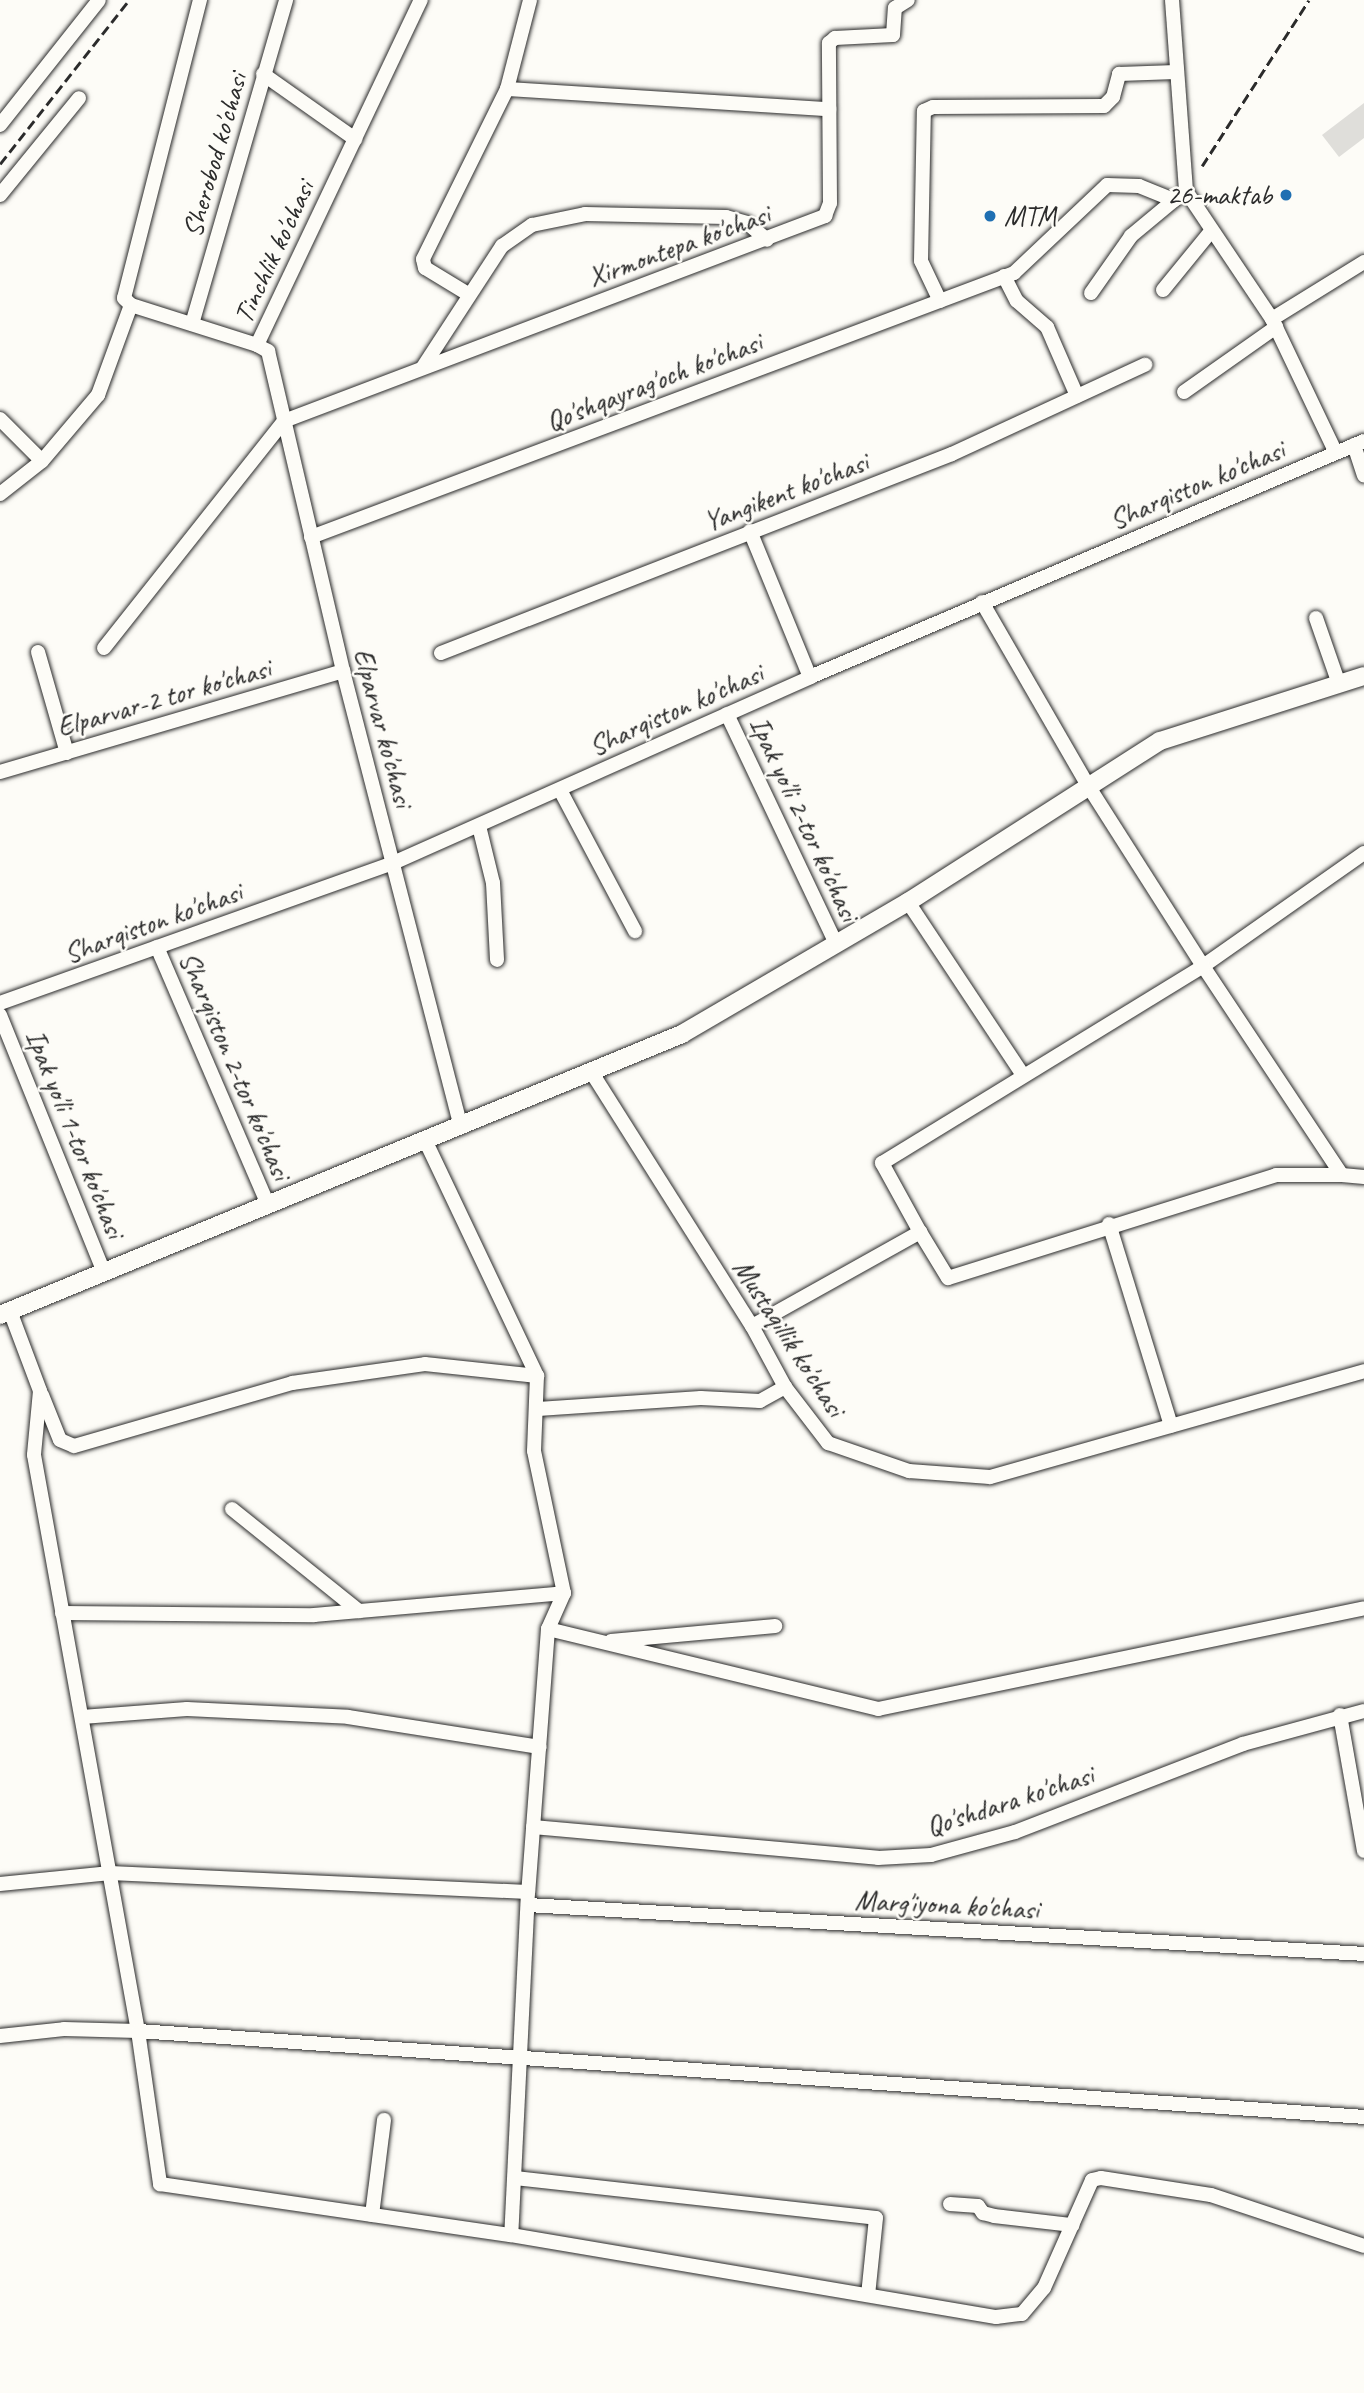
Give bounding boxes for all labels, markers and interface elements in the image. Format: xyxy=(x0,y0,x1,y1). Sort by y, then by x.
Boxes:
street label: Sherobod ko'chasi xyxy=(176,69,254,241)
street label: Tinchlik ko'chasi xyxy=(226,175,322,329)
place label: 26-maktab xyxy=(1167,178,1272,212)
marker: 26-maktab xyxy=(1278,187,1294,203)
street label: Xirmontepa ko'chasi xyxy=(583,198,775,294)
place label: MTM xyxy=(1004,199,1056,233)
marker: MTM xyxy=(982,208,998,224)
street label: Qo'shqayrag'och ko'chasi xyxy=(541,325,767,439)
street label: Sharqiston ko'chasi xyxy=(1105,433,1289,537)
street label: Yangikent ko'chasi xyxy=(699,445,873,539)
street label: Elparvar ko'chasi xyxy=(346,645,420,811)
street label: Elparvar-2 tor ko'chasi xyxy=(53,651,275,745)
street label: Sharqiston ko'chasi xyxy=(584,657,768,763)
street label: Ipak yo'li 2-tor ko'chasi xyxy=(742,711,866,927)
street label: Sharqiston ko'chasi xyxy=(60,875,246,971)
street label: Sharqiston 2-tor ko'chasi xyxy=(172,947,298,1185)
street label: Ipak yo'li 1-tor ko'chasi xyxy=(18,1025,132,1243)
street label: Mustaqillik ko'chasi xyxy=(726,1253,852,1423)
street label: Qo'shdara ko'chasi xyxy=(922,1758,1098,1844)
street label: Marg'iyona ko'chasi xyxy=(854,1883,1040,1927)

